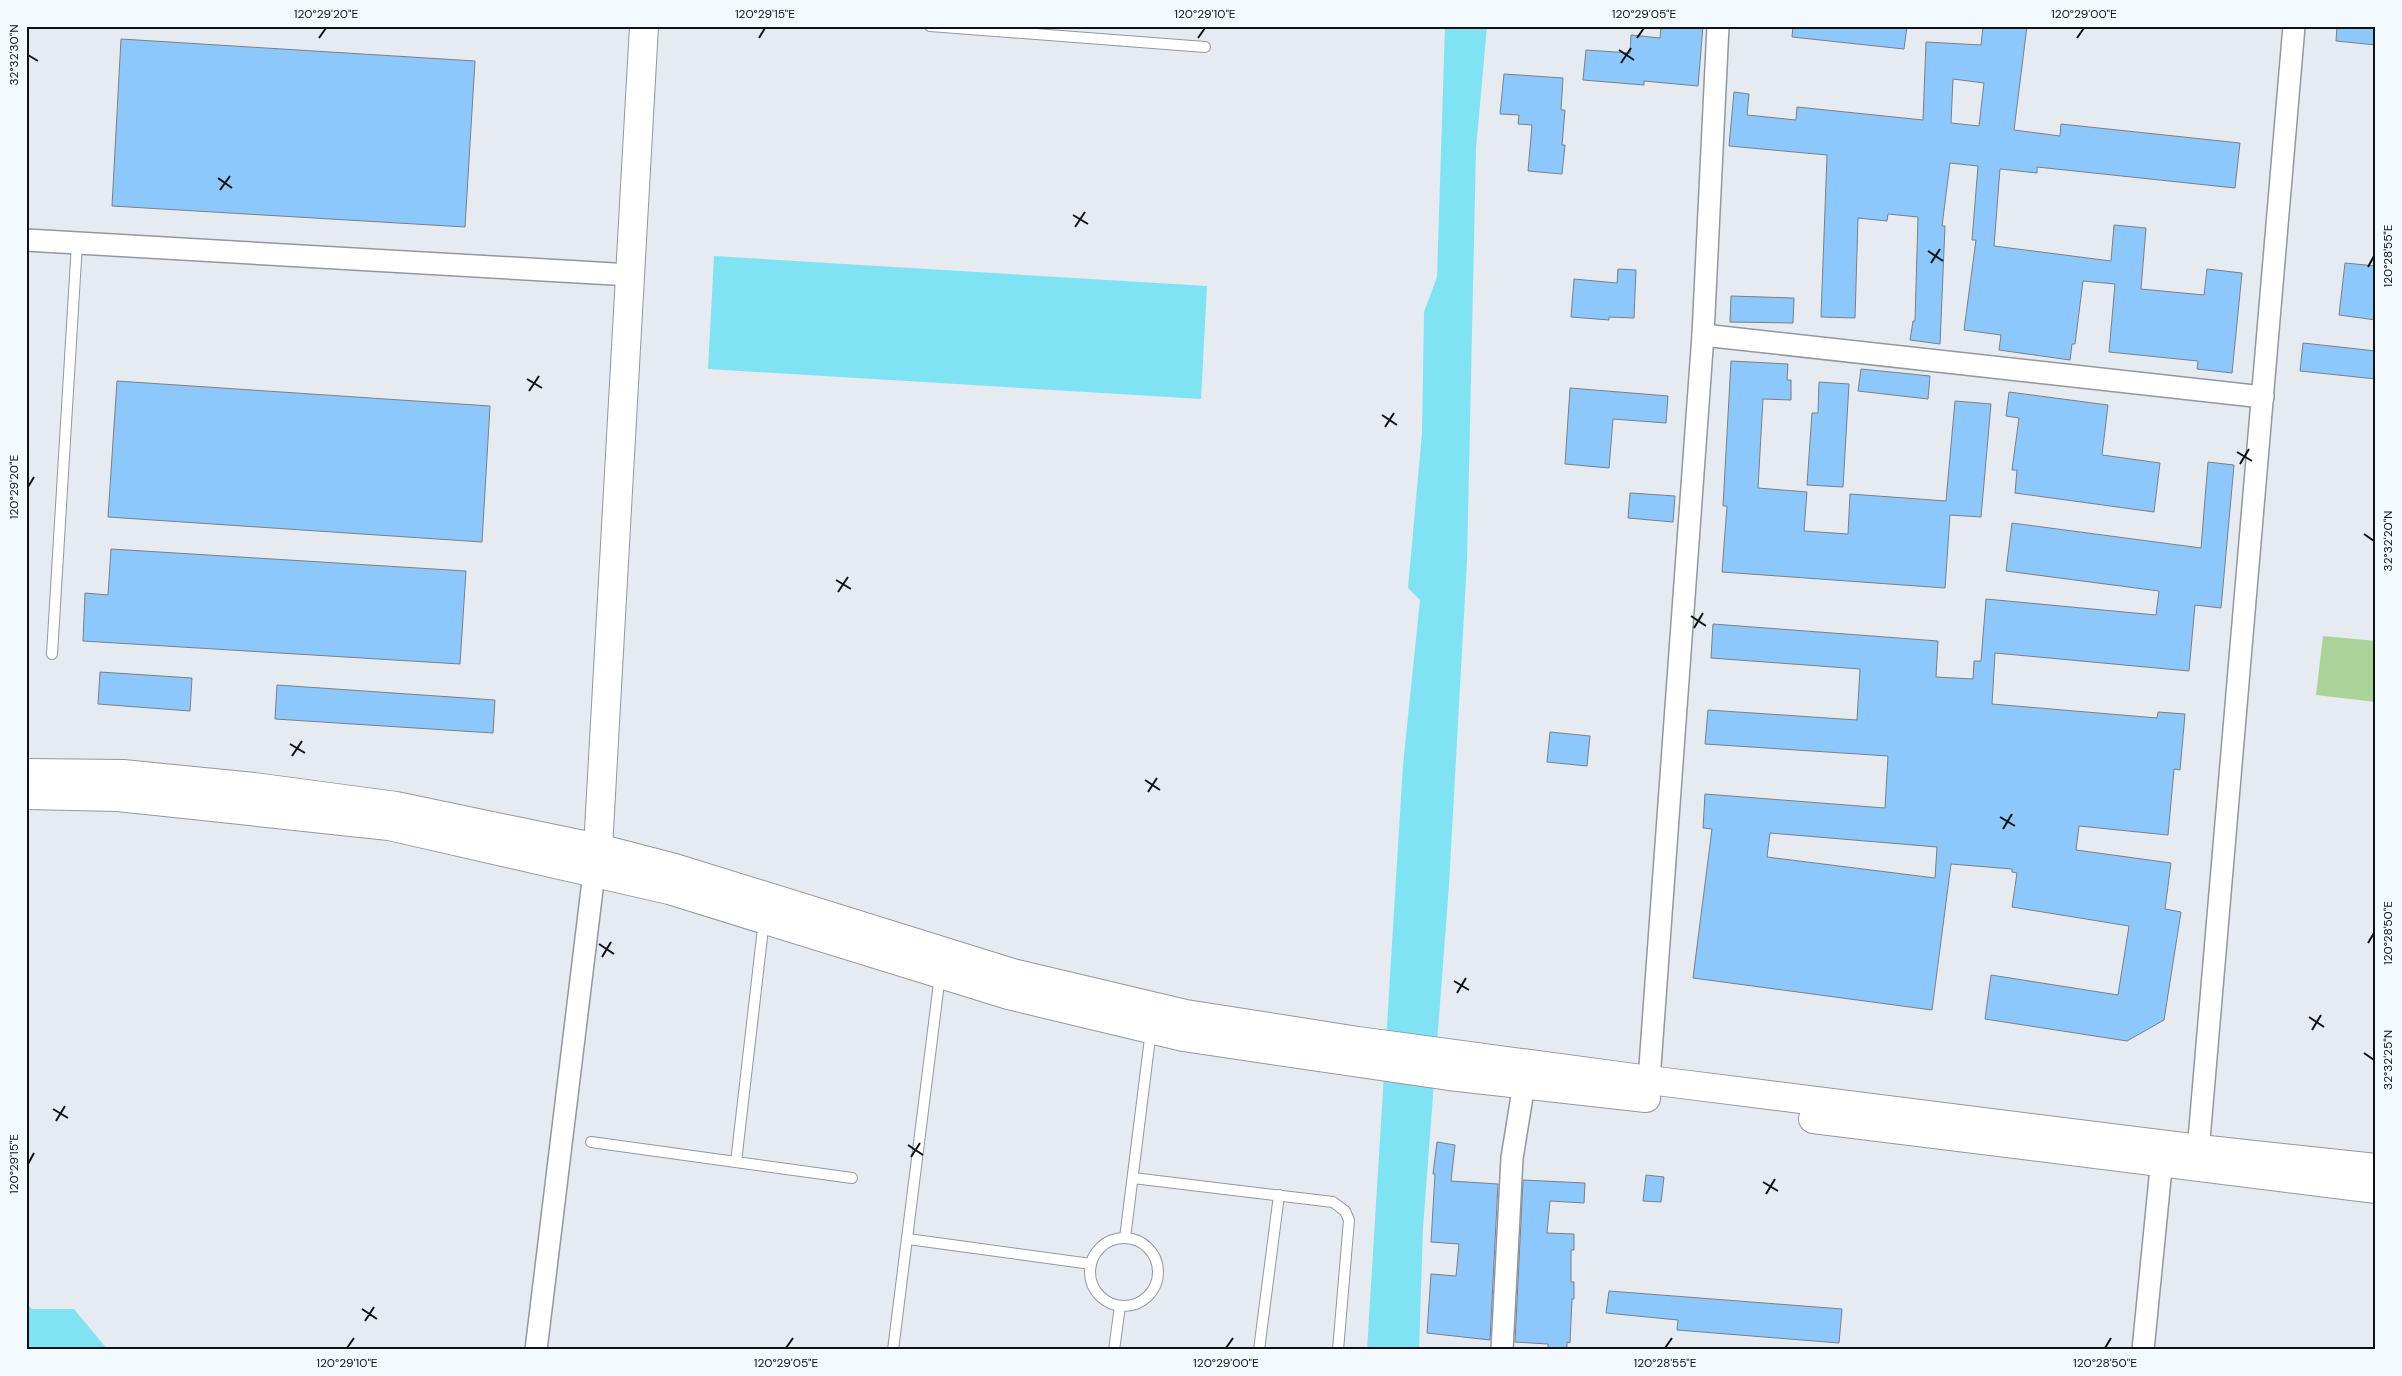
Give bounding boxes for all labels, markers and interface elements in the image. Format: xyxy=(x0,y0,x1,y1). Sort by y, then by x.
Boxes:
text: 120°29'20"E xyxy=(294,6,358,22)
text: 120°29'15"E xyxy=(735,6,795,22)
text: 120°29'10"E xyxy=(1174,6,1236,22)
text: 120°29'05"E xyxy=(1612,6,1677,22)
text: 120°29'00"E xyxy=(2051,6,2117,22)
text: 32°32'30"N xyxy=(6,24,22,86)
text: 120°28'55"E xyxy=(2380,224,2396,288)
text: 120°29'20"E xyxy=(6,455,22,519)
text: 32°32'20"N xyxy=(2380,511,2396,571)
text: 120°28'50"E xyxy=(2380,901,2396,965)
text: 32°32'25"N xyxy=(2380,1030,2396,1090)
text: 120°29'15"E xyxy=(6,1134,22,1194)
text: 120°29'10"E xyxy=(316,1355,378,1371)
text: 120°29'05"E xyxy=(754,1355,819,1371)
text: 120°29'00"E xyxy=(1193,1355,1259,1371)
text: 120°28'55"E xyxy=(1633,1355,1697,1371)
text: 120°28'50"E xyxy=(2073,1355,2137,1371)

